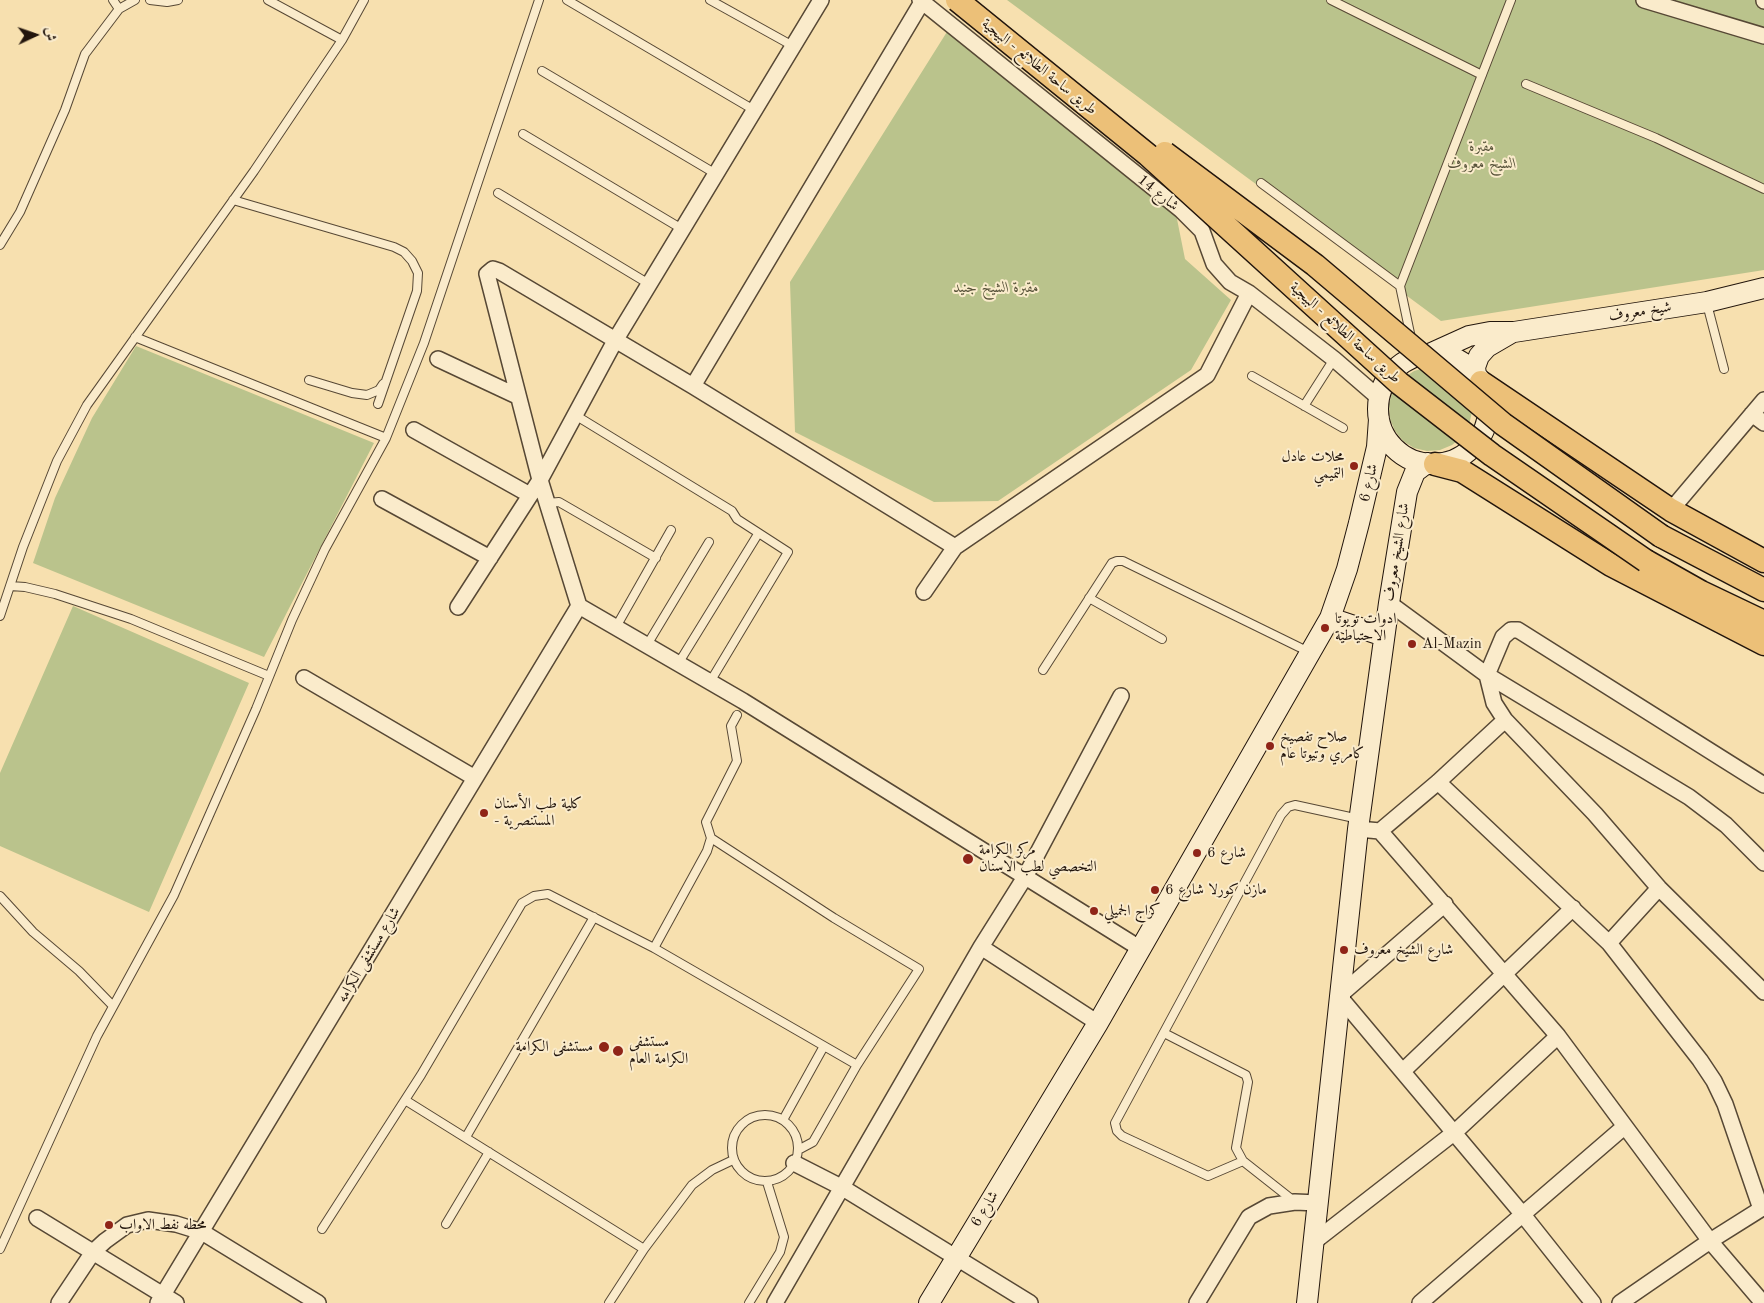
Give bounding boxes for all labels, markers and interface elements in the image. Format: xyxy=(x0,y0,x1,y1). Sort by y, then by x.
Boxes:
north arrow xyxy=(10,10,60,60)
street label: طريق ساحة الطلائع - البيجية xyxy=(978,15,1100,119)
text: ش xyxy=(43,27,57,42)
park label: مقبرة الشيخ معروف xyxy=(1447,138,1517,173)
street label: شارع 14 xyxy=(1134,171,1182,215)
street label: طريق ساحة الطلائع - البيجية xyxy=(1286,278,1404,388)
park label: مقبرة الشيخ جنيد xyxy=(953,279,1039,297)
street label: شیخ معروف xyxy=(1607,298,1673,326)
place label: محلات عادل التميمي xyxy=(1281,448,1344,483)
marker: محلات عادل التميمي xyxy=(1348,460,1360,472)
street label: شارع 6 xyxy=(1356,462,1382,504)
street label: شارع الشيخ معروف xyxy=(1380,502,1414,602)
place label: ادوات تويوتا الاحتياطية xyxy=(1335,610,1397,645)
marker: ادوات تويوتا الاحتياطية xyxy=(1319,622,1331,634)
place label: Al-Mazin xyxy=(1422,635,1482,653)
marker: Al-Mazin xyxy=(1406,638,1418,650)
place label: صلاح تفصيخ كامري وتيوتا عام xyxy=(1280,728,1365,763)
marker: صلاح تفصيخ كامري وتيوتا عام xyxy=(1264,740,1276,752)
place label: كلية طب الأسنان - المستنصرية xyxy=(494,795,582,830)
marker: كلية طب الأسنان - المستنصرية xyxy=(478,807,490,819)
place label: مركز الكرامة التخصصي لطب الاسنان xyxy=(979,841,1097,876)
place label: شارع 6 xyxy=(1207,844,1246,862)
marker: شارع 6 xyxy=(1191,847,1203,859)
marker: مركز الكرامة التخصصي لطب الاسنان xyxy=(961,852,975,866)
place label: مازن كورلا شارع 6 xyxy=(1165,881,1267,899)
marker: مازن كورلا شارع 6 xyxy=(1149,884,1161,896)
place label: كراج الجميلي xyxy=(1104,902,1161,920)
street label: شارع مستشفى الكرامه xyxy=(334,904,404,1006)
marker: كراج الجميلي xyxy=(1088,905,1100,917)
place label: شارع الشيخ معروف xyxy=(1354,941,1453,959)
marker: شارع الشيخ معروف xyxy=(1338,944,1350,956)
place label: مستشفى الكرامة العام xyxy=(629,1033,688,1068)
place label: مستشفى الكرامة xyxy=(515,1038,593,1056)
marker: مستشفى الكرامة xyxy=(597,1040,611,1054)
marker: مستشفى الكرامة العام xyxy=(611,1044,625,1058)
street label: شارع 6 xyxy=(967,1188,1003,1230)
place label: محطه نفط الاواب xyxy=(119,1216,206,1234)
marker: محطه نفط الاواب xyxy=(103,1219,115,1231)

